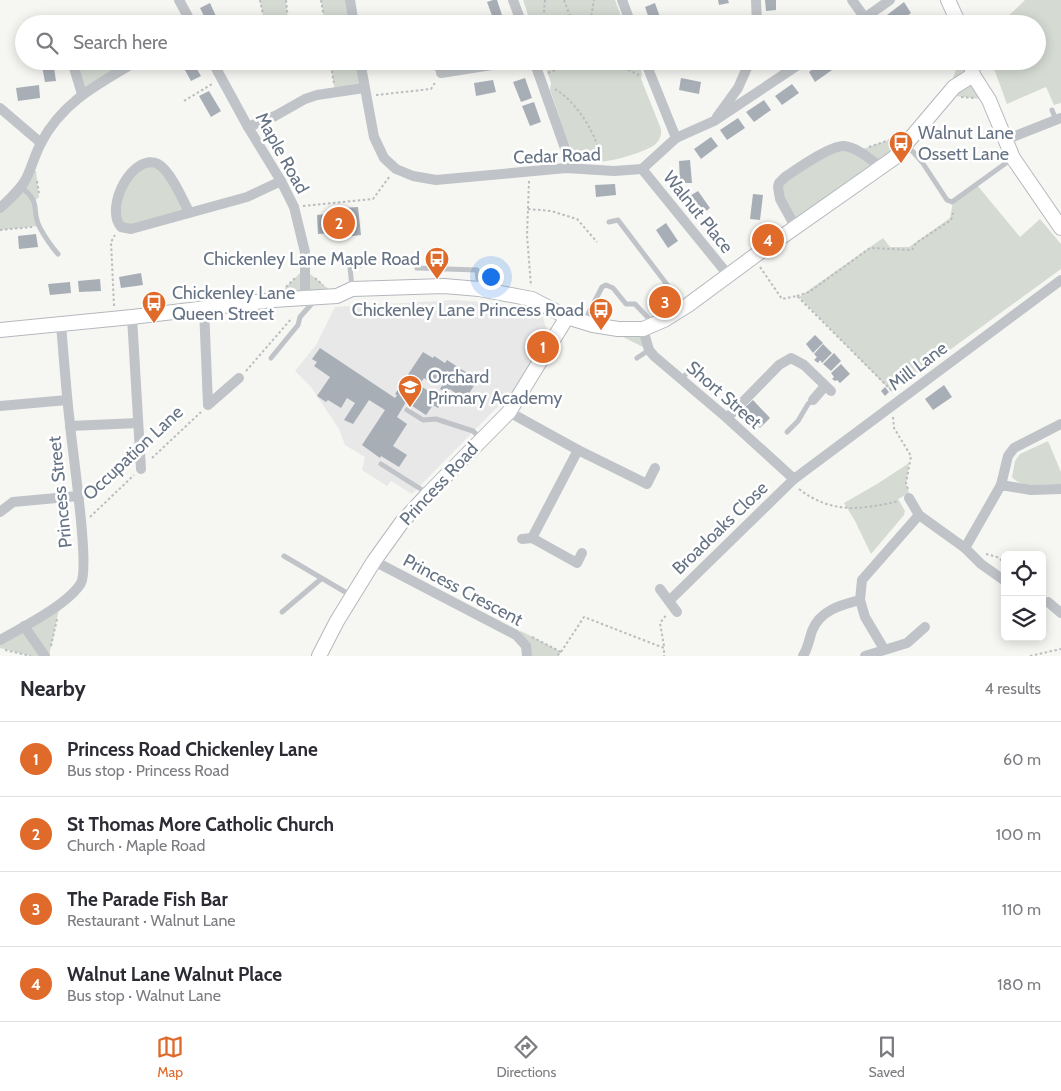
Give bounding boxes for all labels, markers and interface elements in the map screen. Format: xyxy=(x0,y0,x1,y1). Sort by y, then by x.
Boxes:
search box xyxy=(15,15,1046,70)
icon: search xyxy=(33,29,61,57)
text: Search here xyxy=(73,31,167,54)
street label: Maple Road xyxy=(251,108,313,198)
place label: Walnut Lane Ossett Lane xyxy=(918,122,1014,165)
bus stop icon: Walnut Lane Ossett Lane xyxy=(888,130,914,164)
street label: Cedar Road xyxy=(513,143,601,169)
street label: Walnut Place xyxy=(658,167,738,257)
pin: 2 xyxy=(323,204,355,242)
pin: 4 xyxy=(752,221,784,259)
bus stop icon: Chickenley Lane Maple Road xyxy=(424,246,450,280)
place label: Chickenley Lane Maple Road xyxy=(203,248,420,270)
your location xyxy=(478,264,504,290)
place label: Chickenley Lane Queen Street xyxy=(172,282,295,325)
pin: 3 xyxy=(649,283,681,321)
bus stop icon: Chickenley Lane Queen Street xyxy=(141,290,167,324)
bus stop icon: Chickenley Lane Princess Road xyxy=(588,297,614,331)
place label: Chickenley Lane Princess Road xyxy=(352,299,584,321)
pin: 1 xyxy=(527,328,559,366)
street label: Mill Lane xyxy=(884,337,952,395)
street label: Short Street xyxy=(682,356,766,434)
place label: Orchard Primary Academy xyxy=(428,366,562,409)
school or university icon: Orchard Primary Academy xyxy=(397,374,423,408)
street label: Occupation Lane xyxy=(78,401,188,505)
street label: Princess Street xyxy=(43,435,77,549)
street label: Princess Road xyxy=(395,438,483,530)
street label: Broadoaks Close xyxy=(668,477,772,579)
street label: Princess Crescent xyxy=(399,549,527,631)
map controls xyxy=(1001,551,1046,641)
button: locate xyxy=(1001,551,1046,596)
button: layers xyxy=(1001,596,1046,641)
text: Nearby xyxy=(20,676,86,701)
text: 4 results xyxy=(984,679,1041,698)
text: Princess Road Chickenley Lane xyxy=(67,738,318,761)
text: 1 xyxy=(33,750,39,769)
text: 60 m xyxy=(1003,750,1041,769)
text: Bus stop · Princess Road xyxy=(67,761,229,780)
text: St Thomas More Catholic Church xyxy=(67,813,334,836)
text: 2 xyxy=(32,825,40,844)
text: 100 m xyxy=(996,825,1041,844)
text: Church · Maple Road xyxy=(67,836,205,855)
text: The Parade Fish Bar xyxy=(67,888,228,911)
text: 3 xyxy=(32,900,40,919)
text: 110 m xyxy=(1002,900,1041,919)
text: Restaurant · Walnut Lane xyxy=(67,911,236,930)
text: Walnut Lane Walnut Place xyxy=(67,963,282,986)
text: 4 xyxy=(31,975,41,994)
text: 180 m xyxy=(997,975,1041,994)
text: Bus stop · Walnut Lane xyxy=(67,986,221,1005)
tab: Map xyxy=(156,1033,184,1081)
tab: Directions xyxy=(496,1033,556,1081)
tab: Saved xyxy=(868,1033,905,1081)

